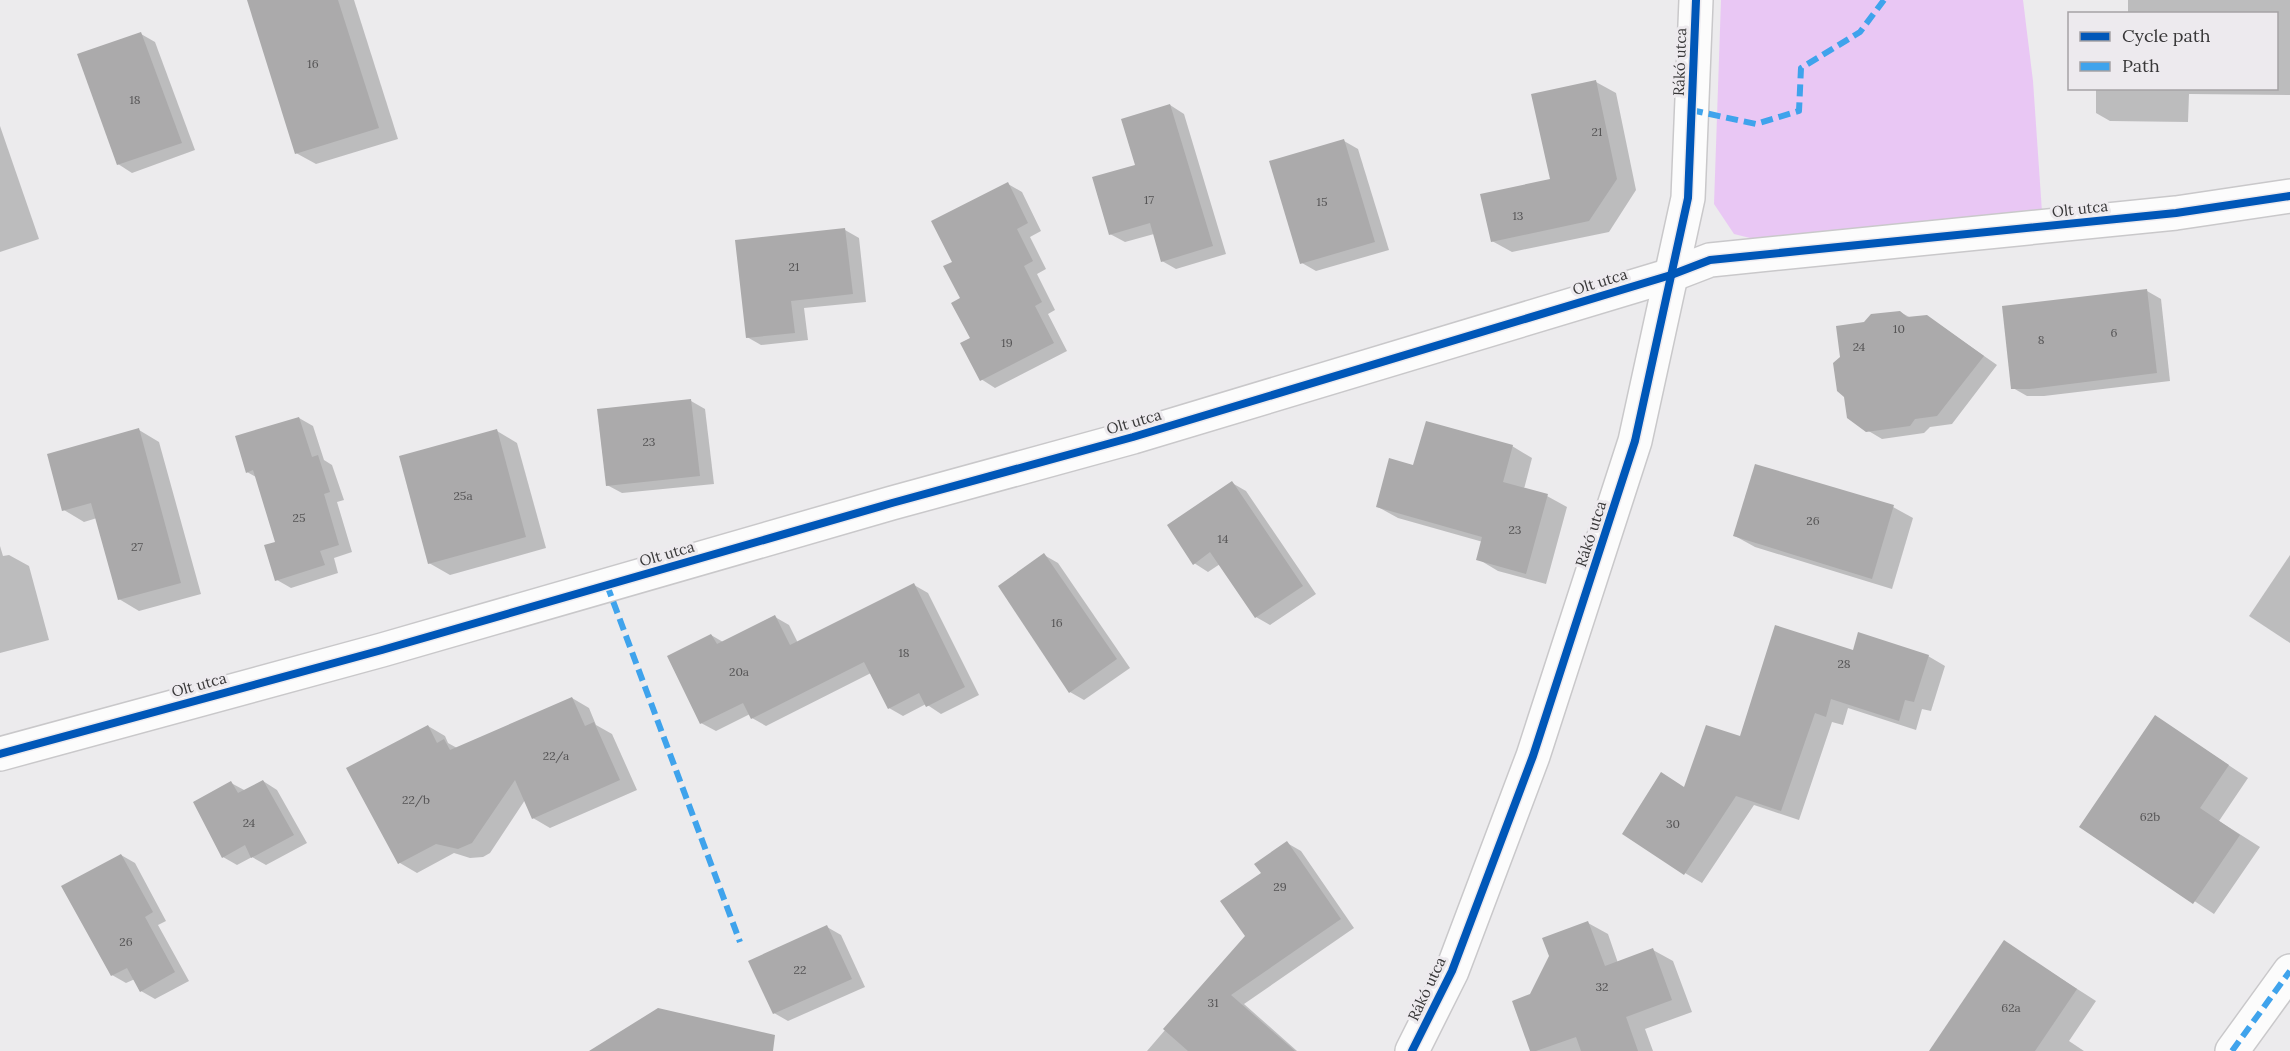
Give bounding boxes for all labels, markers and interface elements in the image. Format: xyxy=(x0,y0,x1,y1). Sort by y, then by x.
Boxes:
legend xyxy=(2068,12,2278,90)
text: Cycle path xyxy=(2122,24,2211,47)
street label: Rákó utca xyxy=(1669,27,1690,96)
text: Path xyxy=(2122,54,2160,77)
house number: 16 xyxy=(307,56,319,71)
house number: 18 xyxy=(129,92,141,107)
house number: 21 xyxy=(1592,124,1602,139)
house number: 17 xyxy=(1144,192,1154,207)
house number: 15 xyxy=(1317,194,1327,209)
street label: Olt utca xyxy=(2051,196,2109,221)
house number: 13 xyxy=(1512,208,1524,223)
house number: 21 xyxy=(789,259,799,274)
street label: Olt utca xyxy=(1570,264,1630,299)
house number: 10 xyxy=(1893,321,1905,336)
house number: 6 xyxy=(2111,325,2118,340)
house number: 8 xyxy=(2038,332,2045,347)
house number: 19 xyxy=(1001,335,1013,350)
house number: 24 xyxy=(1853,339,1866,354)
street label: Olt utca xyxy=(1104,405,1164,438)
house number: 23 xyxy=(643,434,656,449)
house number: 25a xyxy=(453,488,473,503)
street label: Rákó utca xyxy=(1571,498,1610,569)
house number: 25 xyxy=(293,510,305,525)
house number: 26 xyxy=(1806,513,1820,528)
house number: 23 xyxy=(1509,522,1522,537)
house number: 14 xyxy=(1218,531,1229,546)
street label: Olt utca xyxy=(637,537,697,570)
house number: 27 xyxy=(131,539,143,554)
house number: 16 xyxy=(1051,615,1063,630)
house number: 18 xyxy=(898,645,910,660)
house number: 28 xyxy=(1837,656,1851,671)
house number: 20a xyxy=(729,664,749,679)
street label: Olt utca xyxy=(169,668,229,701)
house number: 22/a xyxy=(543,748,569,764)
house number: 22/b xyxy=(402,792,430,808)
house number: 62b xyxy=(2140,809,2160,824)
house number: 24 xyxy=(243,815,256,830)
house number: 30 xyxy=(1666,816,1680,831)
house number: 29 xyxy=(1273,879,1287,894)
house number: 26 xyxy=(119,934,133,949)
street label: Rákó utca xyxy=(1404,954,1450,1024)
house number: 22 xyxy=(794,962,806,977)
house number: 32 xyxy=(1595,979,1609,994)
house number: 31 xyxy=(1207,995,1219,1010)
house number: 62a xyxy=(2001,1000,2021,1015)

